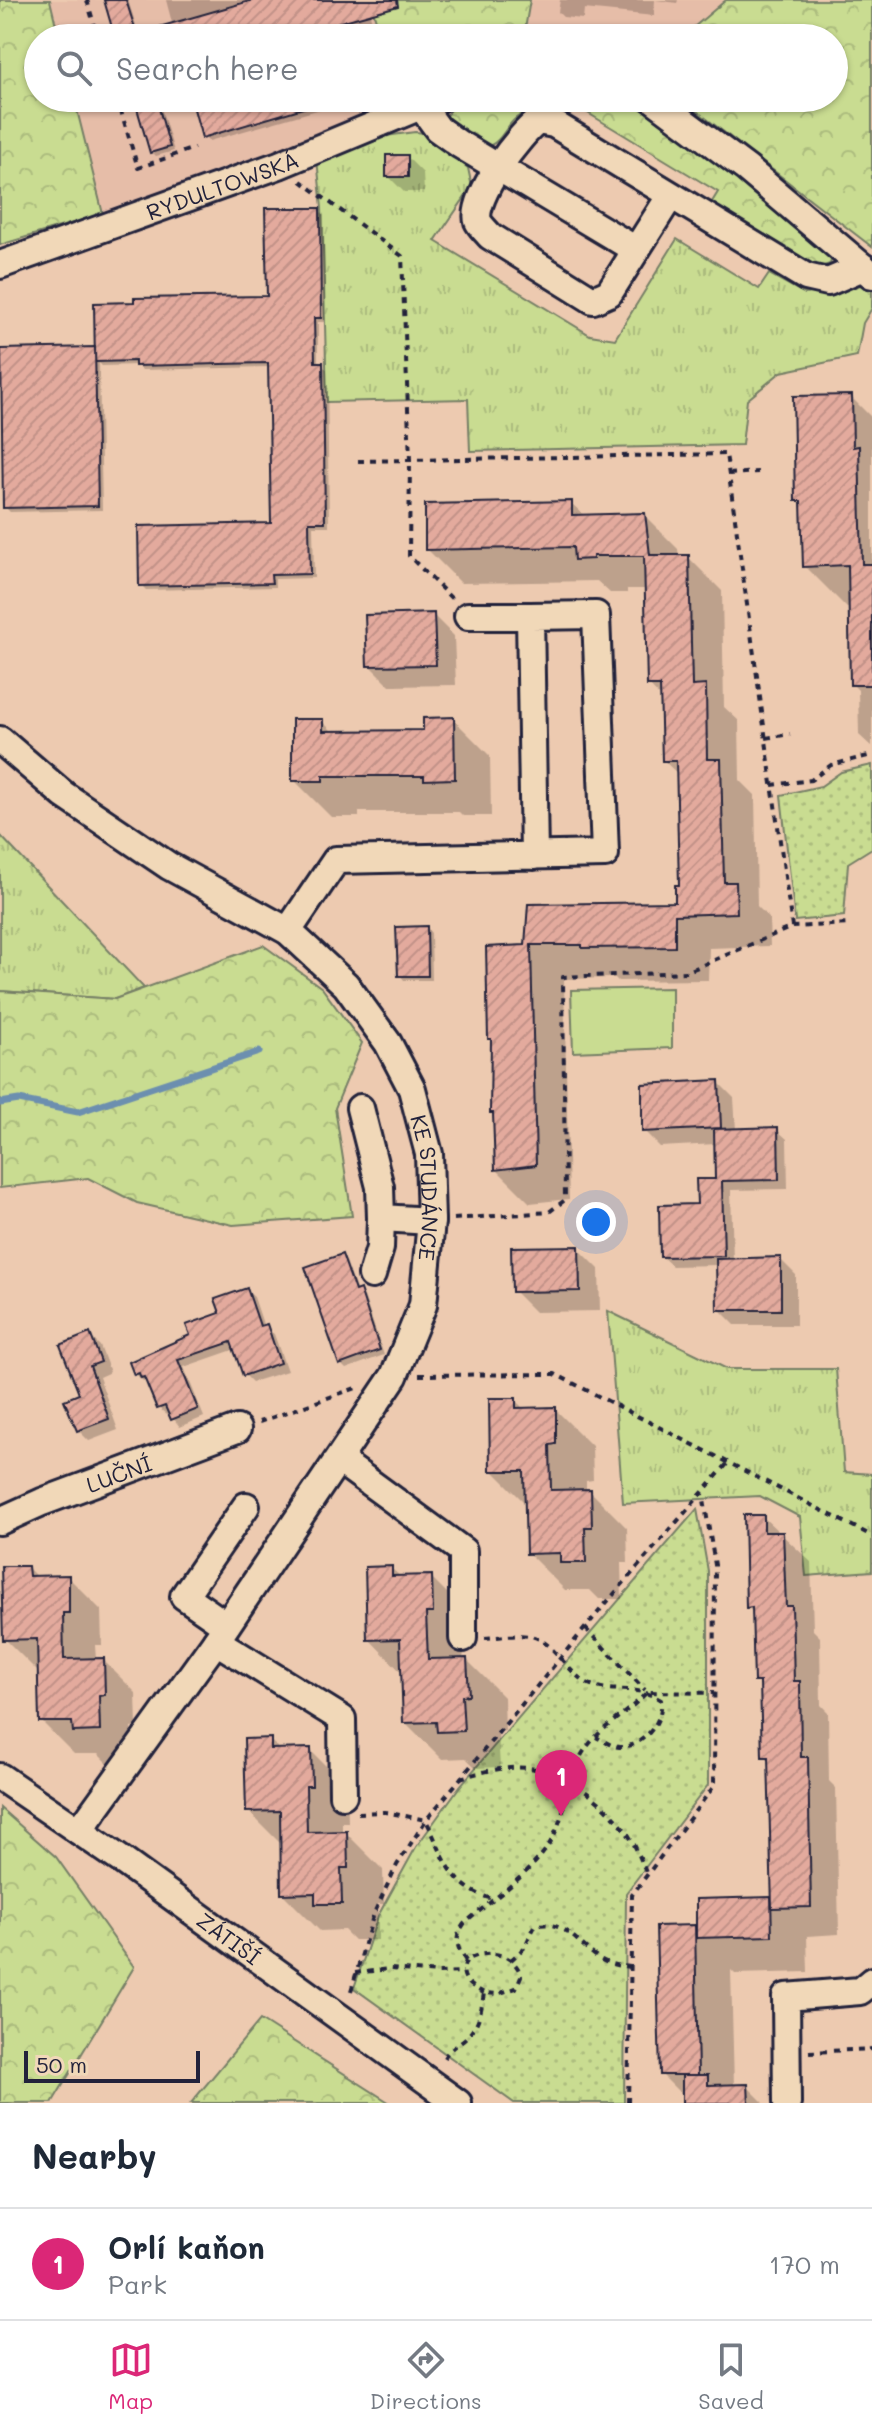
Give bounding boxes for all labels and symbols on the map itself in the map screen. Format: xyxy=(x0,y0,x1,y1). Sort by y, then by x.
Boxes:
street label: RYDULTOWSKÁ xyxy=(142,144,303,226)
street label: KE STUDÁNCE xyxy=(405,1111,446,1262)
your location xyxy=(576,1202,616,1242)
street label: LUČNÍ xyxy=(82,1448,156,1499)
pin: 1 xyxy=(535,1750,587,1816)
street label: ZÁTIŠÍ xyxy=(192,1905,267,1971)
scale bar xyxy=(24,2047,200,2083)

